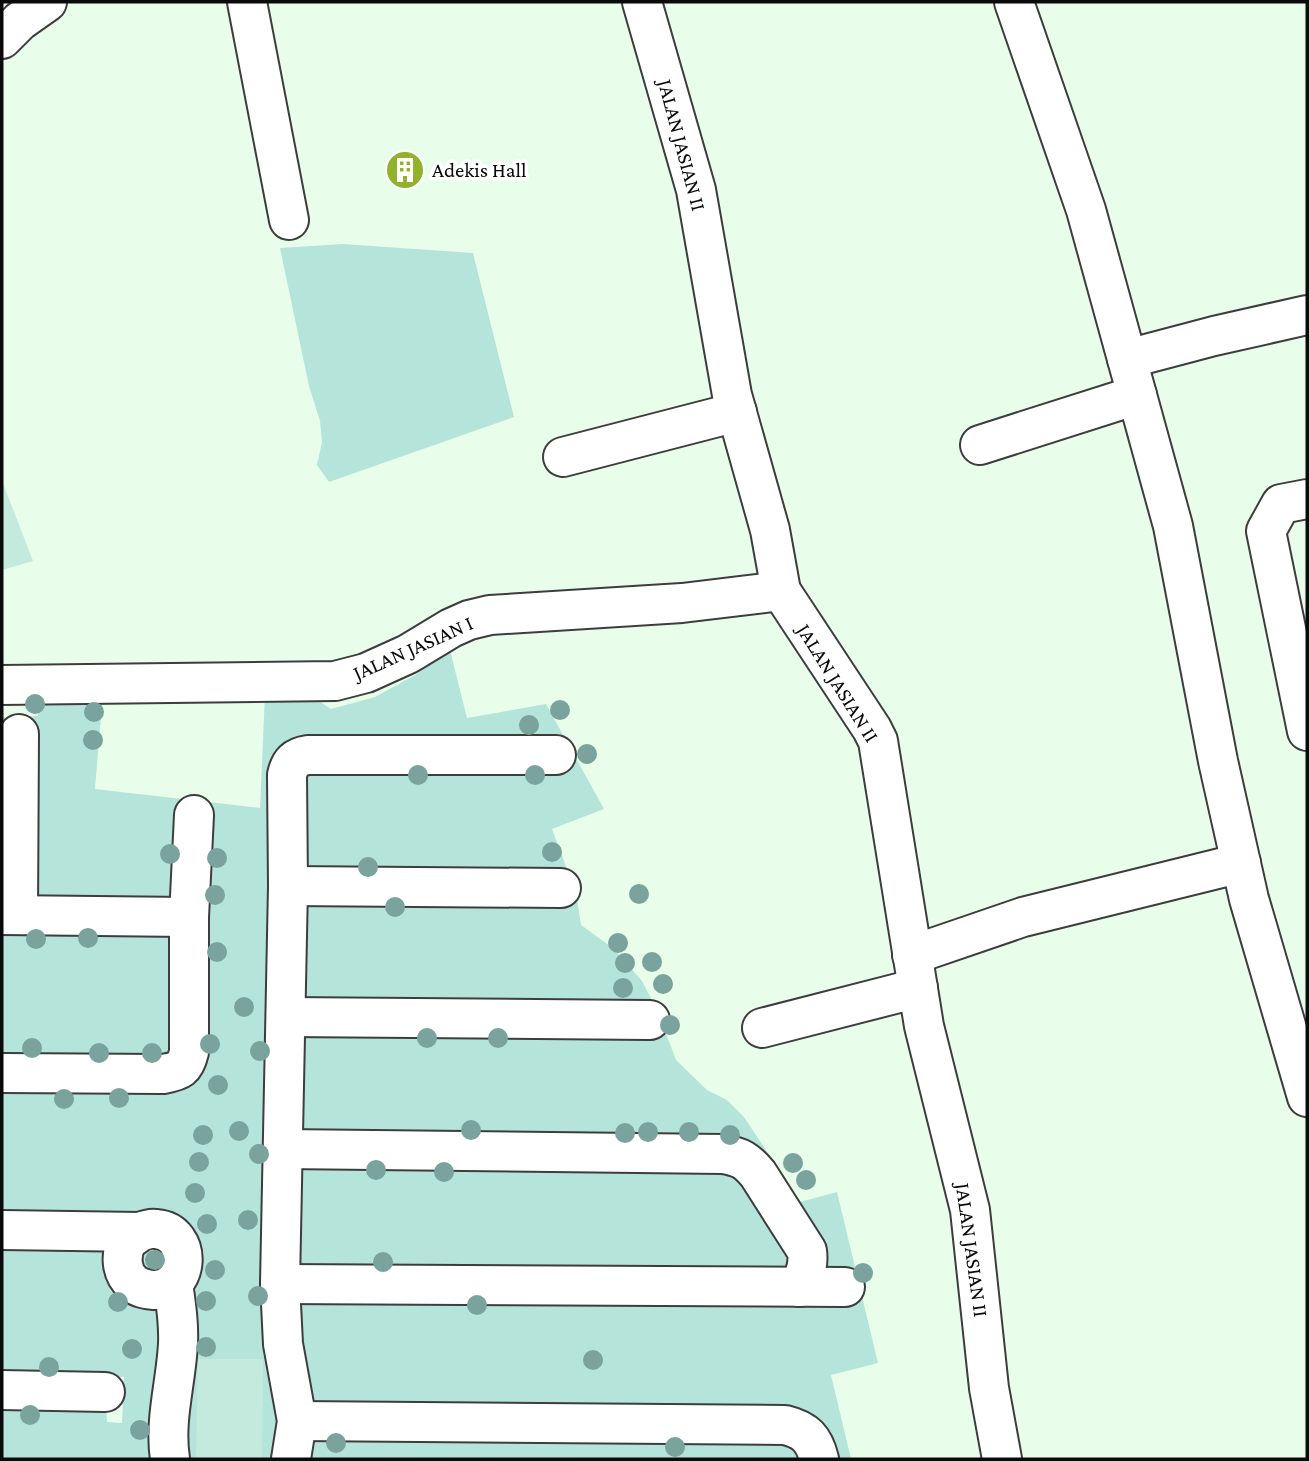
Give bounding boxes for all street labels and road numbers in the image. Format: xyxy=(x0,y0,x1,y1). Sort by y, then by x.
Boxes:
street label: JALAN JASIAN II xyxy=(652,75,711,213)
street label: JALAN JASIAN I xyxy=(348,611,477,686)
street label: JALAN JASIAN II xyxy=(791,618,884,747)
street label: JALAN JASIAN II xyxy=(950,1179,993,1319)

